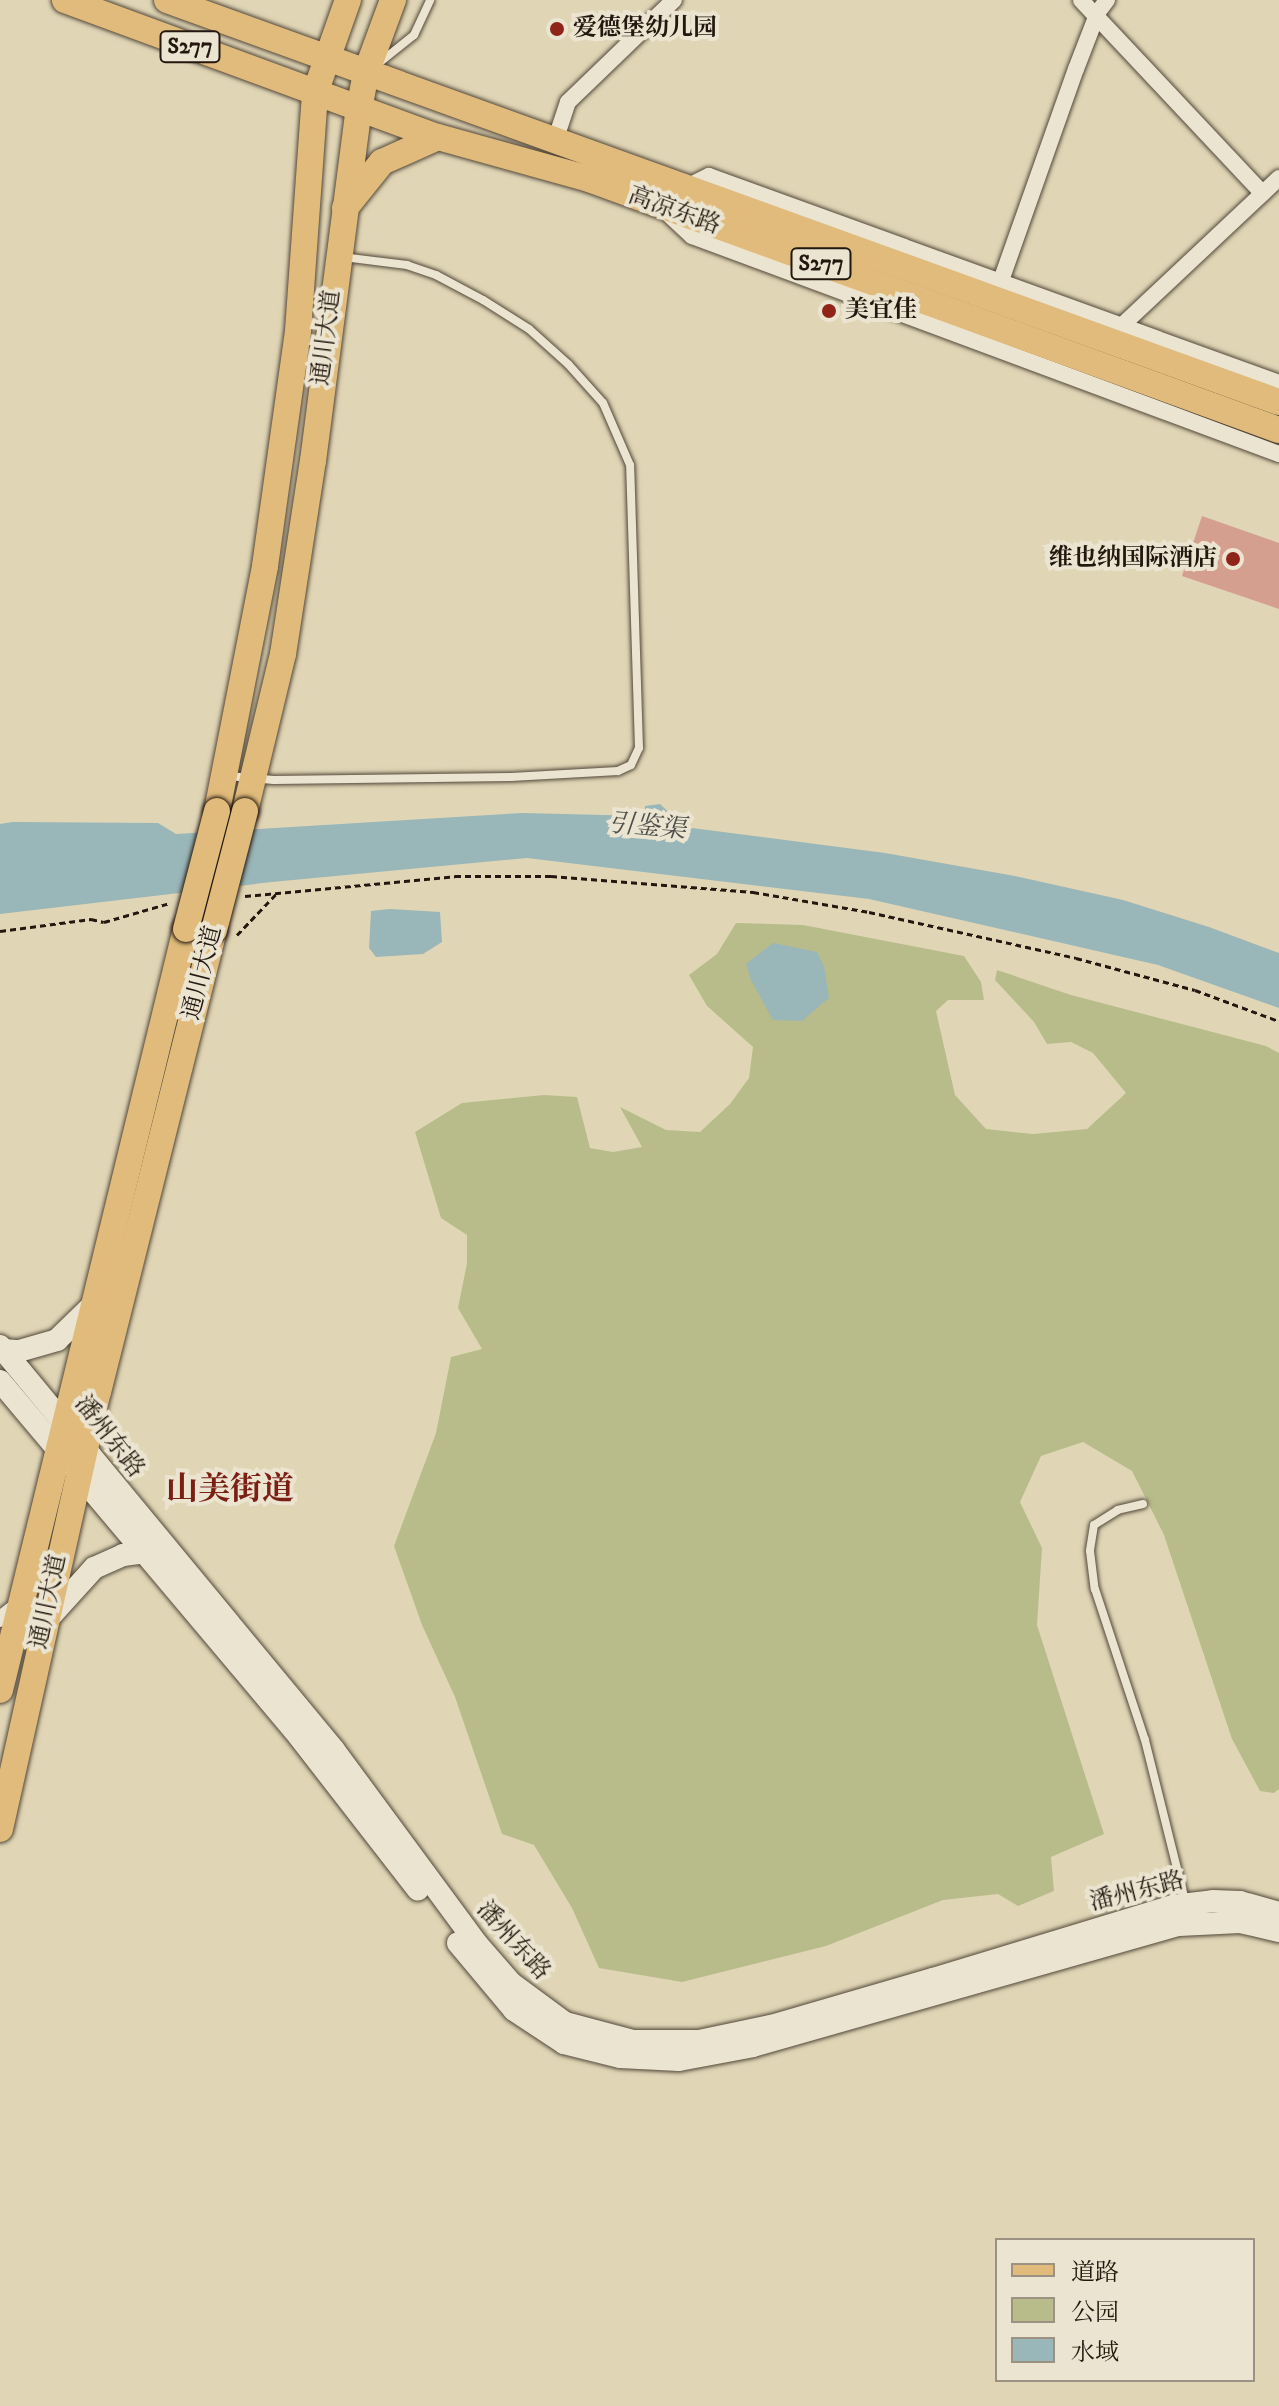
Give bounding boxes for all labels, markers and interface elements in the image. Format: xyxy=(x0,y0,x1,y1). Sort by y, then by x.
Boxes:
place label: 爱德堡幼儿园 xyxy=(573,15,717,43)
marker: 爱德堡幼儿园 xyxy=(548,20,566,38)
road number: S277 xyxy=(158,29,222,65)
street label: 高凉东路 xyxy=(624,181,724,241)
road number: S277 xyxy=(789,246,853,282)
street label: 通川大道 xyxy=(307,289,347,387)
place label: 美宜佳 xyxy=(845,297,917,325)
marker: 美宜佳 xyxy=(820,302,838,320)
place label: 维也纳国际酒店 xyxy=(1049,545,1217,573)
marker: 维也纳国际酒店 xyxy=(1224,550,1242,568)
water label: 引鉴渠 xyxy=(607,808,687,846)
street label: 通川大道 xyxy=(177,923,229,1023)
street label: 潘州东路 xyxy=(68,1390,150,1484)
district label: 山美街道 xyxy=(166,1471,294,1509)
street label: 通川大道 xyxy=(25,1552,73,1652)
street label: 潘州东路 xyxy=(1087,1866,1187,1918)
street label: 潘州东路 xyxy=(470,1896,556,1986)
legend xyxy=(995,2238,1255,2382)
text: 道路 xyxy=(1071,2258,1119,2288)
text: 公园 xyxy=(1071,2298,1119,2328)
text: 水域 xyxy=(1071,2338,1119,2368)

